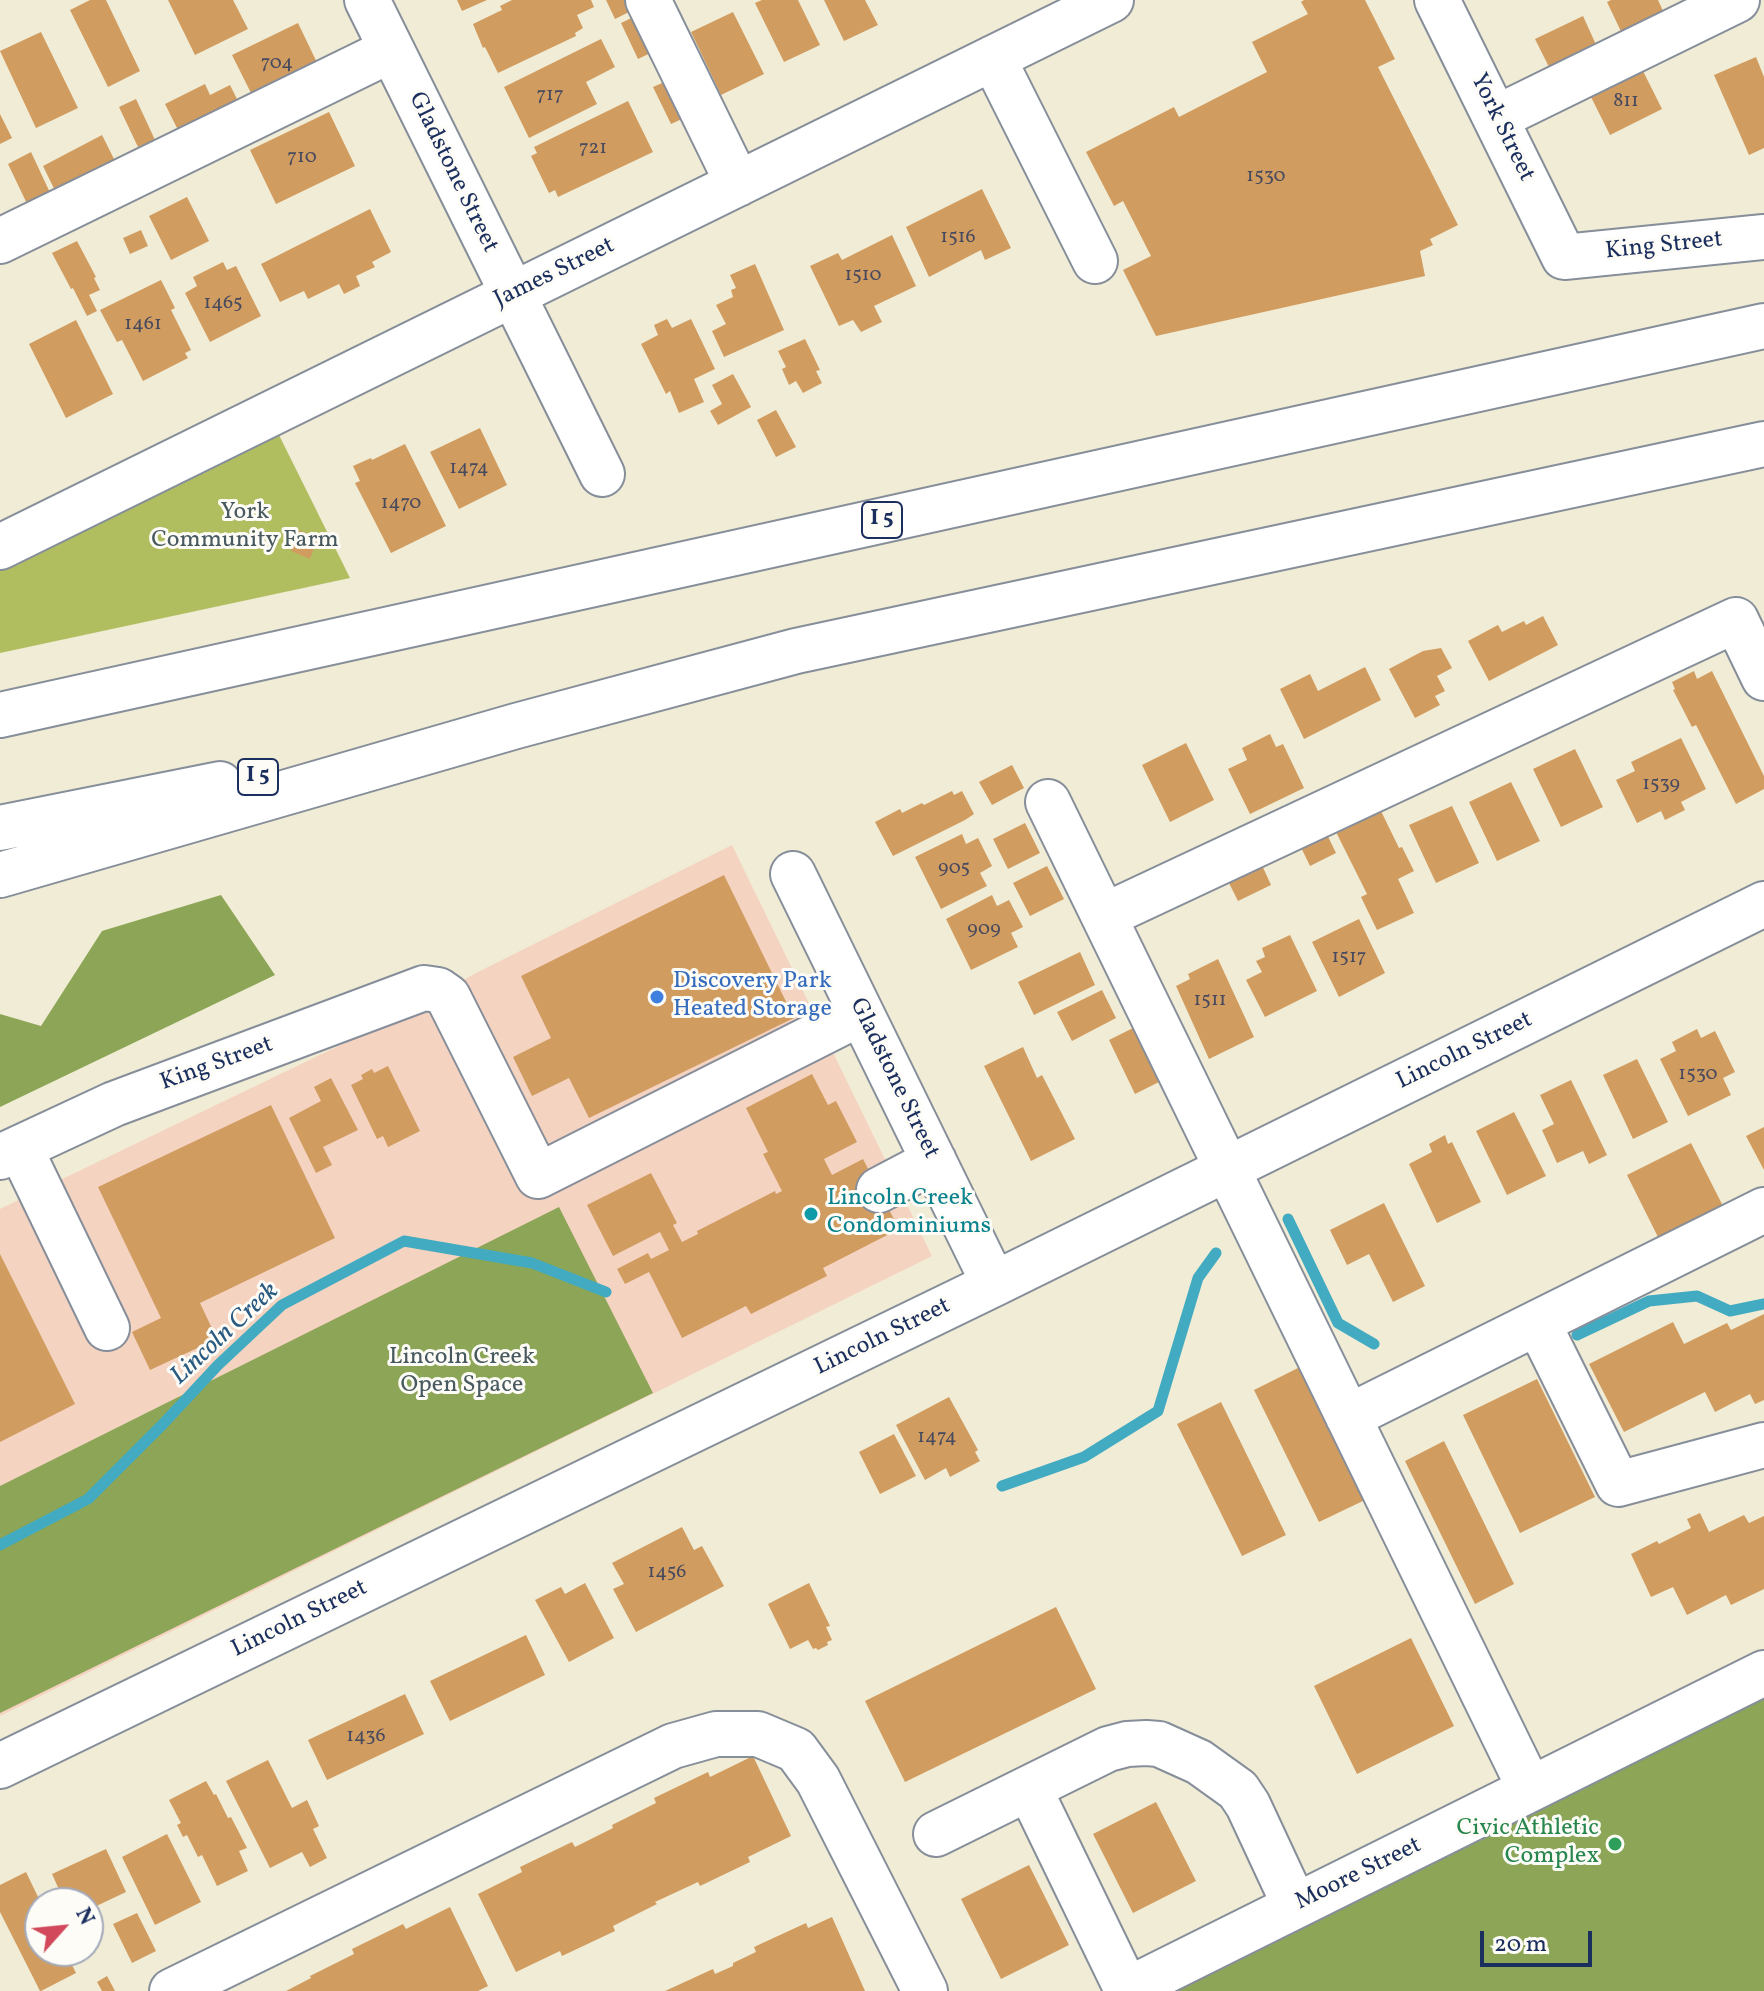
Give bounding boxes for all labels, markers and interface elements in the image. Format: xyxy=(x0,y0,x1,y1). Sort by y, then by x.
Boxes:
house number: 704 xyxy=(261,52,293,76)
street label: York Street xyxy=(1463,69,1539,187)
house number: 717 xyxy=(536,84,564,108)
street label: Gladstone Street xyxy=(401,88,503,258)
house number: 811 xyxy=(1613,90,1639,114)
house number: 721 xyxy=(579,137,607,161)
house number: 710 xyxy=(287,146,317,170)
house number: 1530 xyxy=(1246,165,1286,189)
house number: 1516 xyxy=(940,226,976,250)
street label: King Street xyxy=(1604,227,1724,267)
street label: James Street xyxy=(490,232,620,316)
house number: 1510 xyxy=(844,264,882,288)
house number: 1465 xyxy=(203,292,243,316)
house number: 1461 xyxy=(124,313,162,337)
house number: 1474 xyxy=(449,457,489,481)
house number: 1470 xyxy=(381,492,421,516)
park label: York Community Farm xyxy=(151,500,339,556)
road number: I 5 xyxy=(862,502,902,538)
road number: I 5 xyxy=(238,759,278,795)
house number: 1539 xyxy=(1642,773,1680,797)
house number: 905 xyxy=(938,857,970,881)
house number: 909 xyxy=(967,918,1001,942)
house number: 1517 xyxy=(1332,946,1366,970)
place label: Discovery Park Heated Storage xyxy=(673,969,832,1025)
marker: Discovery Park Heated Storage xyxy=(648,988,666,1006)
house number: 1511 xyxy=(1194,989,1226,1013)
street label: Gladstone Street xyxy=(842,994,944,1164)
street label: Lincoln Street xyxy=(1392,1007,1538,1097)
street label: King Street xyxy=(157,1031,277,1099)
house number: 1530 xyxy=(1678,1063,1718,1087)
place label: Lincoln Creek Condominiums xyxy=(827,1186,991,1242)
marker: Lincoln Creek Condominiums xyxy=(802,1205,820,1223)
water label: Lincoln Creek xyxy=(165,1277,287,1393)
street label: Lincoln Street xyxy=(810,1293,956,1383)
park label: Lincoln Creek Open Space xyxy=(389,1345,535,1401)
house number: 1474 xyxy=(917,1426,957,1450)
house number: 1456 xyxy=(648,1561,686,1585)
street label: Lincoln Street xyxy=(227,1575,373,1665)
house number: 1436 xyxy=(346,1725,386,1749)
place label: Civic Athletic Complex xyxy=(1456,1816,1599,1872)
street label: Moore Street xyxy=(1291,1832,1427,1918)
marker: Civic Athletic Complex xyxy=(1606,1835,1624,1853)
north arrow xyxy=(24,1887,104,1967)
text: N xyxy=(67,1903,101,1931)
scale bar xyxy=(1484,1915,1596,1965)
text: 20 m xyxy=(1494,1928,1547,1962)

